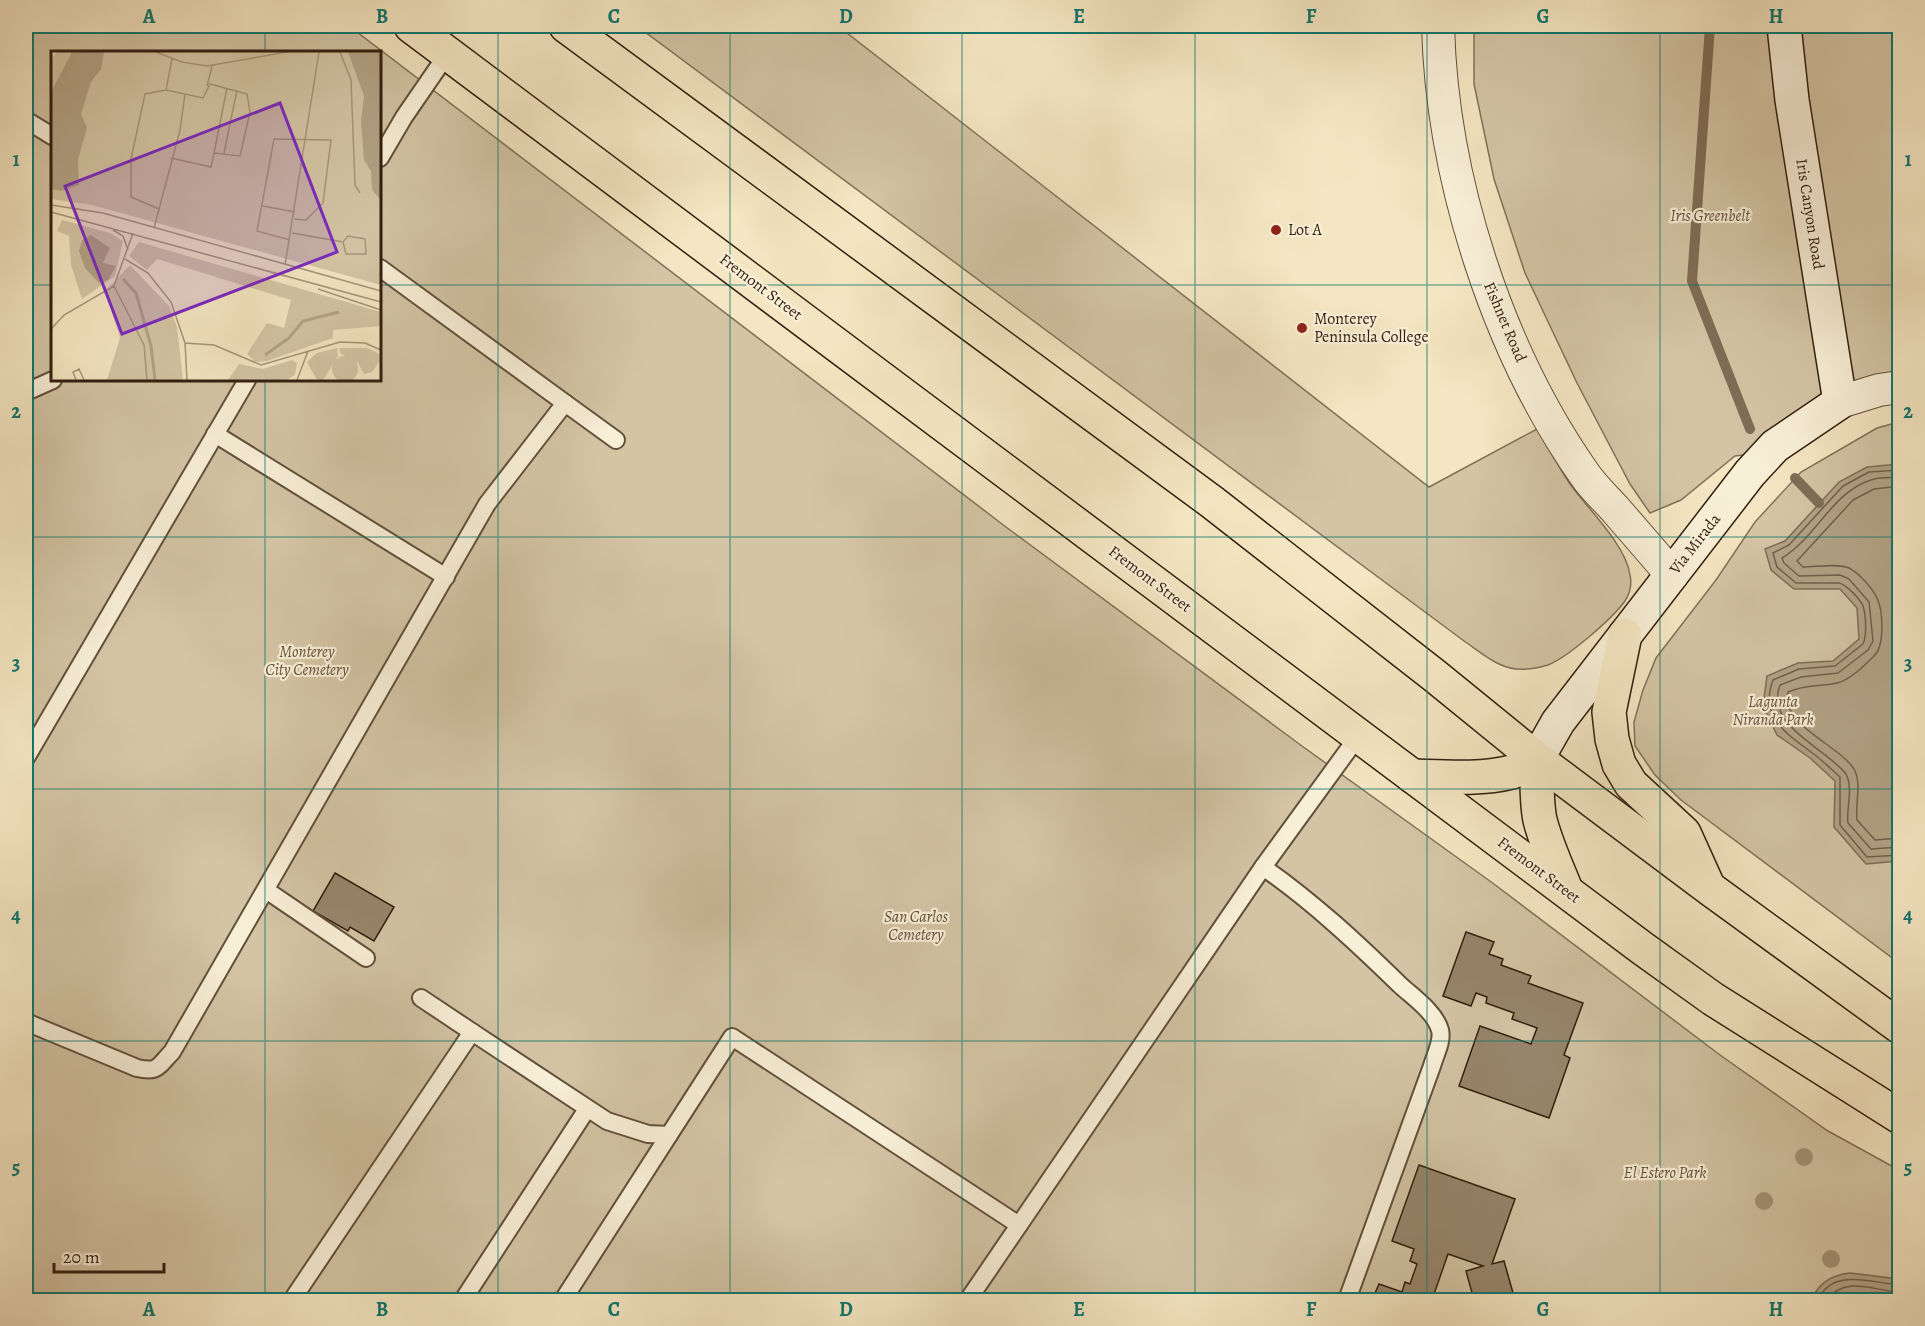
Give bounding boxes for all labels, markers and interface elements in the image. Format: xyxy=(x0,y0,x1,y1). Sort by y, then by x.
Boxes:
text: A xyxy=(142,3,156,30)
text: B xyxy=(376,3,388,30)
text: C xyxy=(608,3,620,30)
text: D xyxy=(839,3,853,30)
text: E xyxy=(1073,3,1085,30)
text: F xyxy=(1306,3,1317,30)
text: G xyxy=(1536,3,1550,30)
text: H xyxy=(1769,3,1784,30)
inset map xyxy=(51,51,381,381)
text: 1 xyxy=(12,146,20,173)
text: 1 xyxy=(1904,146,1912,173)
street label: Iris Canyon Road xyxy=(1790,157,1830,271)
park label: Iris Greenbelt xyxy=(1670,205,1751,227)
place label: Lot A xyxy=(1288,219,1323,241)
marker: Lot A xyxy=(1269,223,1283,237)
street label: Fremont Street xyxy=(715,248,807,326)
street label: Fishnet Road xyxy=(1478,279,1532,366)
place label: Monterey Peninsula College xyxy=(1314,308,1429,348)
marker: Monterey Peninsula College xyxy=(1295,321,1309,335)
text: 2 xyxy=(11,398,21,425)
text: 2 xyxy=(1903,398,1913,425)
street label: Via Mirada xyxy=(1664,509,1726,580)
street label: Fremont Street xyxy=(1104,540,1196,618)
park label: Monterey City Cemetery xyxy=(265,641,349,681)
text: 3 xyxy=(12,650,20,677)
text: 3 xyxy=(1904,650,1912,677)
park label: Lagunta Niranda Park xyxy=(1732,691,1814,731)
street label: Fremont Street xyxy=(1493,831,1585,909)
text: 4 xyxy=(11,902,21,929)
text: 4 xyxy=(1903,902,1913,929)
park label: San Carlos Cemetery xyxy=(884,906,949,946)
text: 5 xyxy=(12,1154,20,1181)
text: 5 xyxy=(1904,1154,1912,1181)
park label: El Estero Park xyxy=(1624,1162,1706,1184)
scale bar xyxy=(54,1236,164,1274)
text: 20 m xyxy=(63,1245,100,1269)
text: A xyxy=(142,1296,156,1323)
text: B xyxy=(376,1296,388,1323)
text: C xyxy=(608,1296,620,1323)
text: D xyxy=(839,1296,853,1323)
text: E xyxy=(1073,1296,1085,1323)
text: F xyxy=(1306,1296,1317,1323)
text: G xyxy=(1536,1296,1550,1323)
text: H xyxy=(1769,1296,1784,1323)

